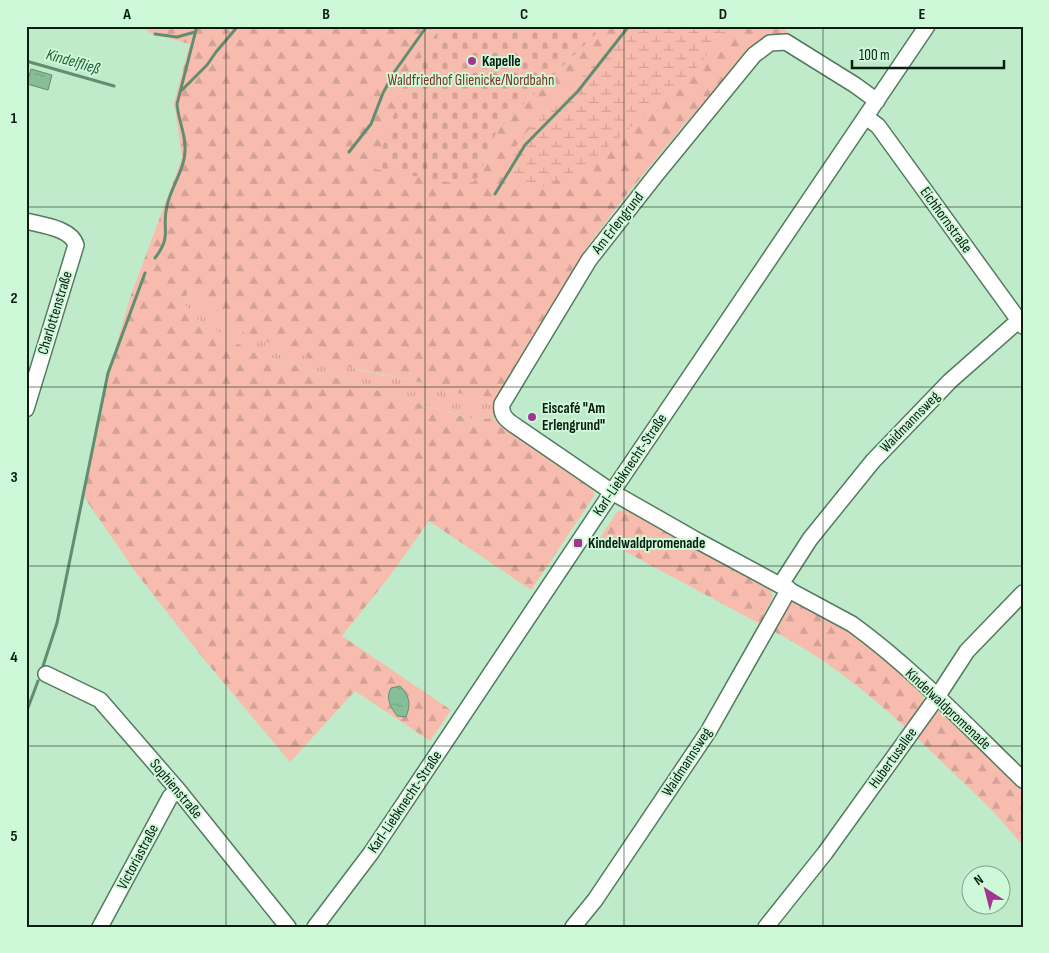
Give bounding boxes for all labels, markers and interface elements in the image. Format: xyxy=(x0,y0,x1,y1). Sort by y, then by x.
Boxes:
text: A xyxy=(122,5,131,24)
text: B xyxy=(322,5,330,24)
text: C xyxy=(520,5,528,24)
text: D xyxy=(719,5,727,24)
text: E xyxy=(919,5,926,24)
scale bar xyxy=(852,38,1004,70)
water label: Kindelfließ xyxy=(44,45,103,79)
text: 100 m xyxy=(859,46,890,65)
place label: Kapelle xyxy=(482,52,521,71)
marker: Kapelle xyxy=(466,55,478,67)
park label: Waldfriedhof Glienicke/Nordbahn xyxy=(388,71,554,90)
text: 1 xyxy=(11,109,18,128)
street label: Eichhornstraße xyxy=(916,183,976,257)
street label: Am Erlengrund xyxy=(587,188,648,259)
street label: Charlottenstraße xyxy=(33,269,77,357)
text: 2 xyxy=(10,289,18,308)
street label: Waidmannsweg xyxy=(876,387,944,457)
place label: Eiscafé "Am Erlengrund" xyxy=(542,399,605,435)
street label: Karl-Liebknecht-Straße xyxy=(589,410,671,520)
marker: Eiscafé "Am Erlengrund" xyxy=(526,411,538,423)
text: 3 xyxy=(10,468,18,487)
place label: Kindelwaldpromenade xyxy=(588,534,705,553)
marker: Kindelwaldpromenade xyxy=(572,537,584,549)
text: 4 xyxy=(10,648,18,667)
street label: Kindelwaldpromenade xyxy=(901,664,995,754)
street label: Waidmannsweg xyxy=(658,724,716,800)
street label: Hubertusallee xyxy=(865,724,921,792)
street label: Karl-Liebknecht-Straße xyxy=(364,747,446,857)
street label: Sophienstraße xyxy=(145,755,207,823)
street label: Victoriastraße xyxy=(113,821,163,893)
text: 5 xyxy=(10,827,18,846)
north arrow xyxy=(962,866,1012,916)
text: N xyxy=(971,871,987,889)

